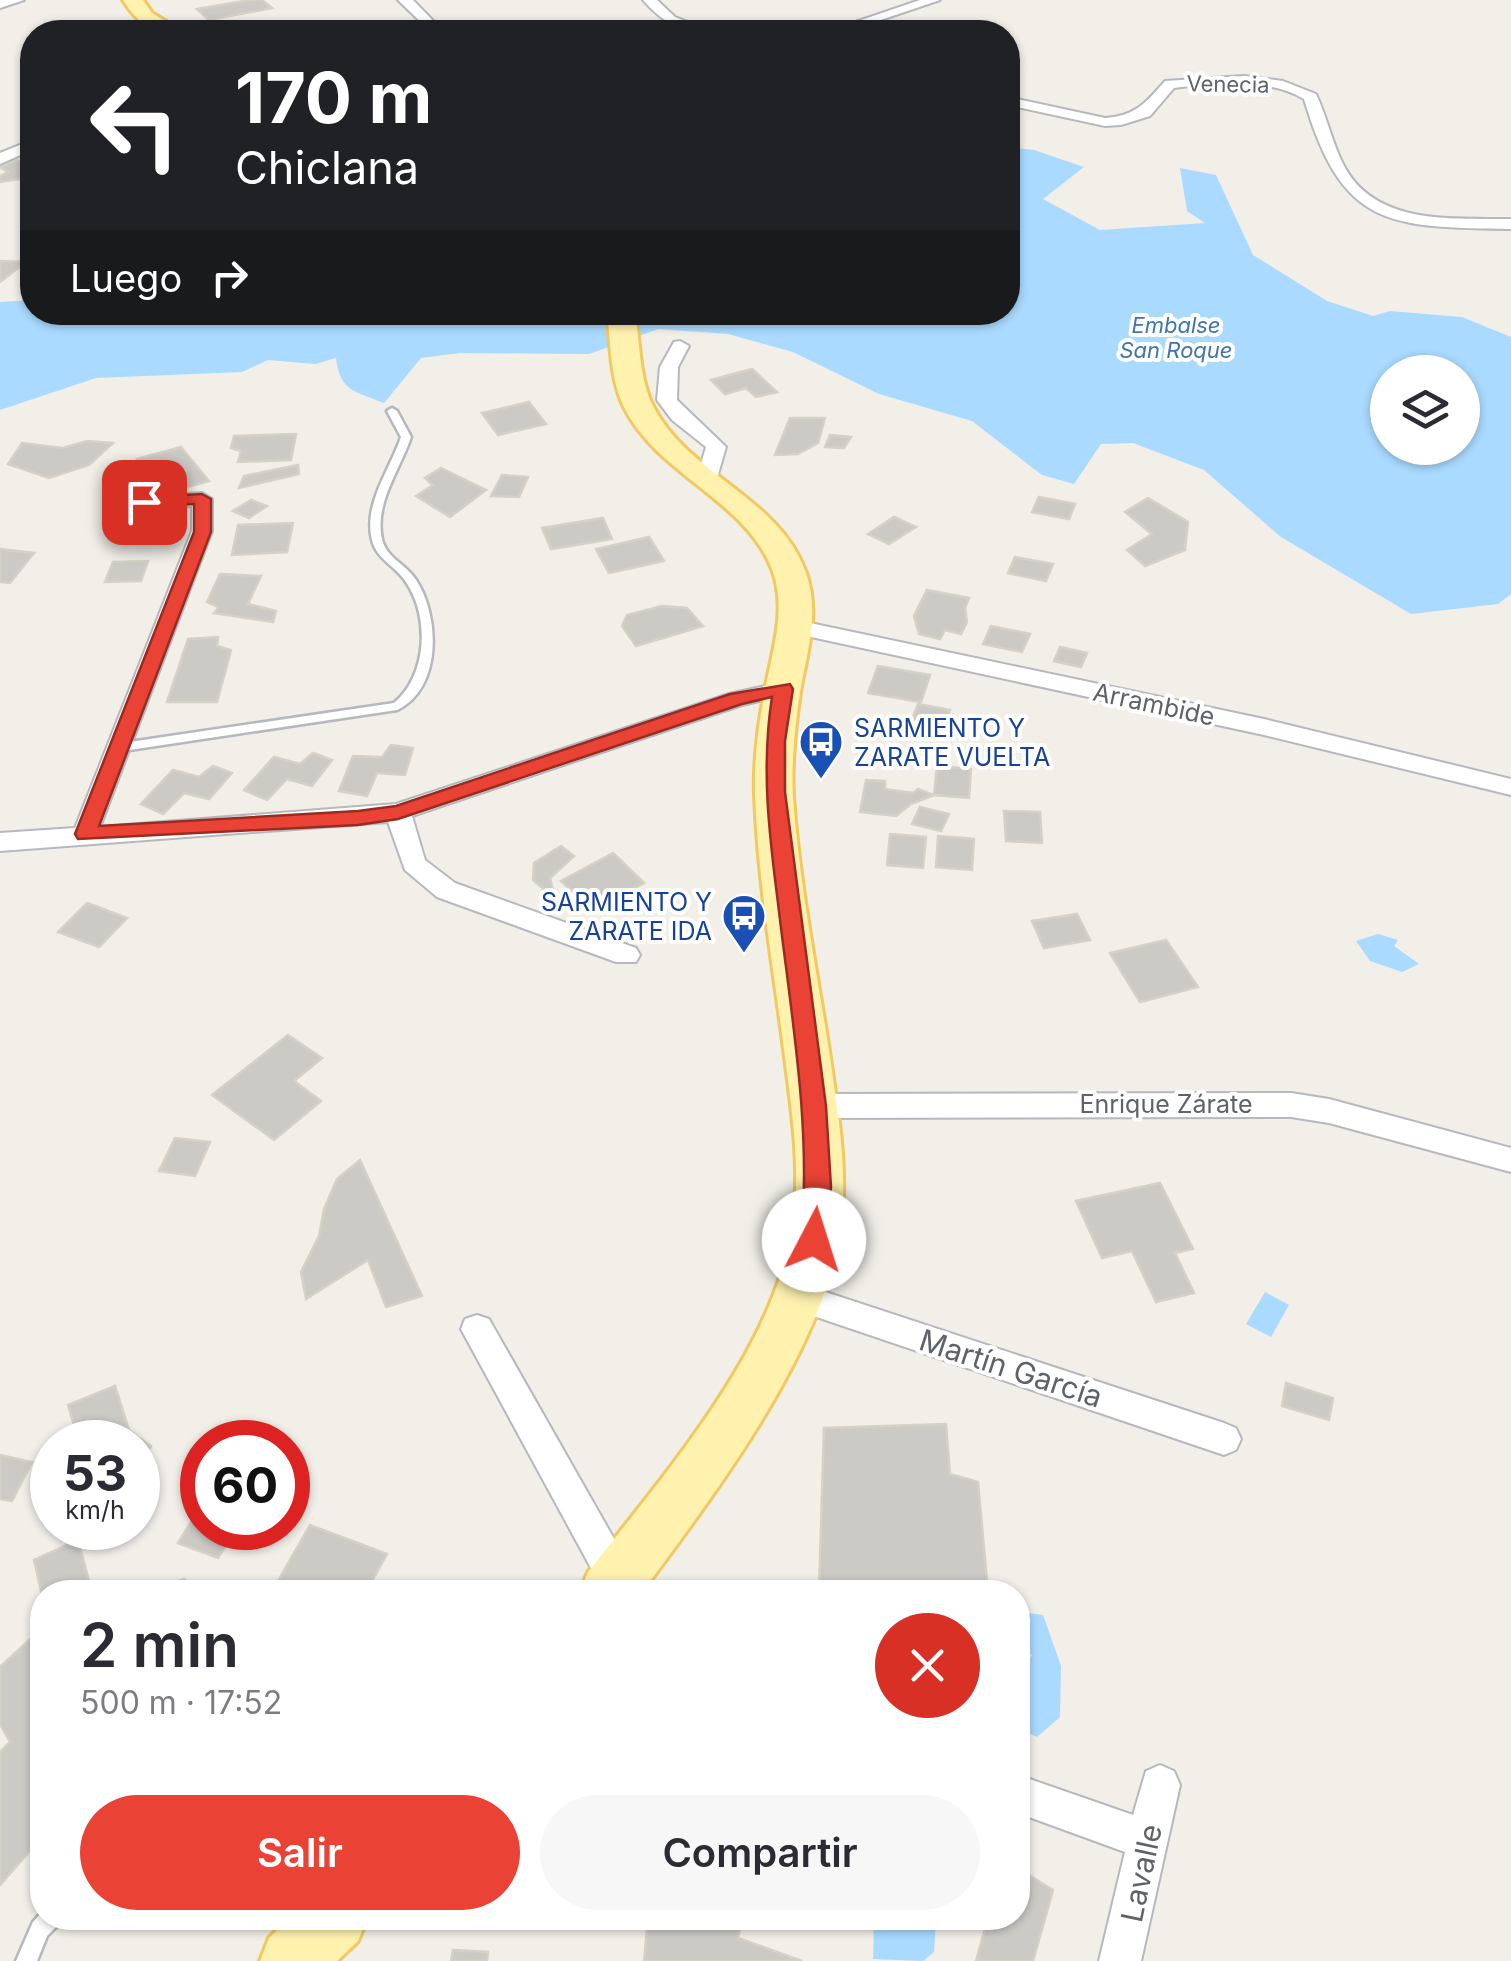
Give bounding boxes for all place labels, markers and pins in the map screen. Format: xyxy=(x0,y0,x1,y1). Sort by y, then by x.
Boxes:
pin xyxy=(102,460,187,545)
place label: SARMIENTO Y ZARATE VUELTA xyxy=(854,713,1050,772)
bus stop icon: SARMIENTO Y ZARATE VUELTA xyxy=(798,719,844,780)
place label: SARMIENTO Y ZARATE IDA xyxy=(541,887,712,946)
bus stop icon: SARMIENTO Y ZARATE IDA xyxy=(721,893,767,954)

